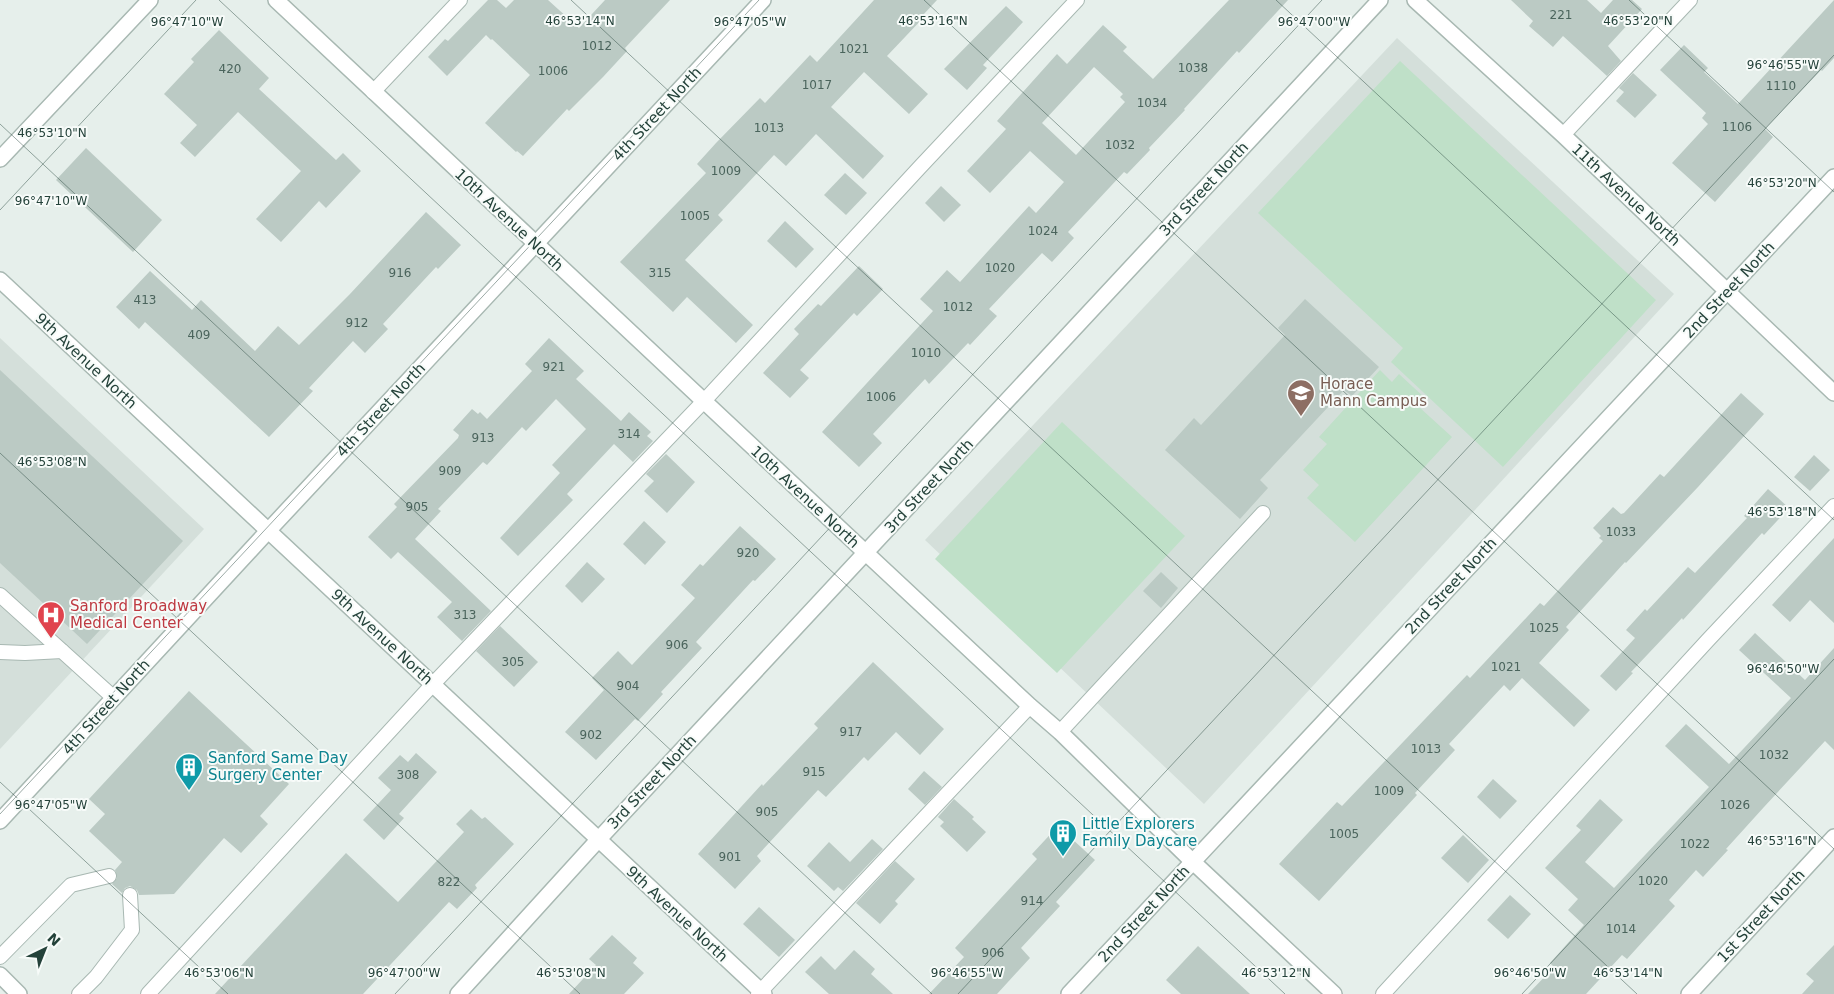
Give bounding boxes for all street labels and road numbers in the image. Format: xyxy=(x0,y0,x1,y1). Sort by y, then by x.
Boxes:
street label: 4th Street North xyxy=(609,63,705,165)
street label: 3rd Street North xyxy=(1156,138,1252,240)
street label: 11th Avenue North xyxy=(1568,140,1684,250)
street label: 10th Avenue North xyxy=(451,165,567,275)
street label: 2nd Street North xyxy=(1680,238,1778,342)
street label: 9th Avenue North xyxy=(32,309,140,413)
street label: 4th Street North xyxy=(333,359,429,461)
street label: 3rd Street North xyxy=(881,435,977,537)
street label: 10th Avenue North xyxy=(747,442,863,552)
street label: 2nd Street North xyxy=(1402,534,1500,638)
street label: 9th Avenue North xyxy=(328,585,436,689)
street label: 4th Street North xyxy=(58,656,154,758)
street label: 3rd Street North xyxy=(604,731,700,833)
street label: 9th Avenue North xyxy=(623,862,731,966)
street label: 2nd Street North xyxy=(1095,862,1193,966)
street label: 1st Street North xyxy=(1713,866,1809,966)

